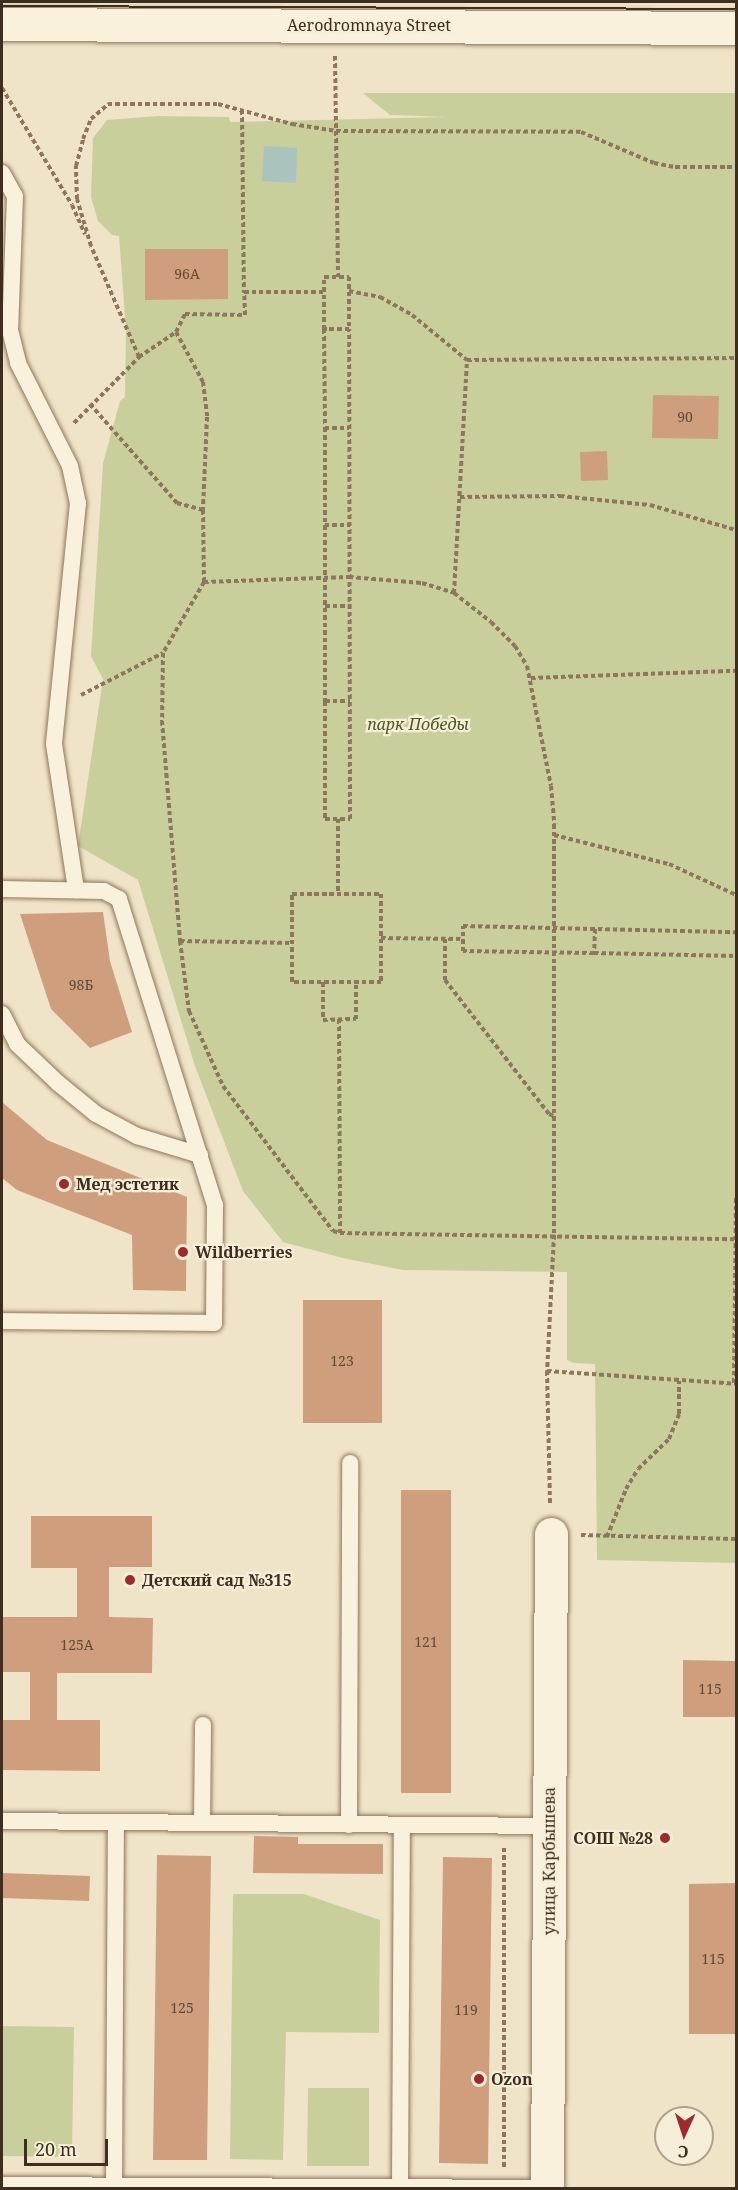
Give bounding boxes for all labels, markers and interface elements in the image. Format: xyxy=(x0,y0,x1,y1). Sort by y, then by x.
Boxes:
street label: Aerodromnaya Street xyxy=(287,15,451,35)
house number: 96А xyxy=(174,266,200,282)
house number: 90 xyxy=(677,409,693,425)
park label: парк Победы xyxy=(367,714,469,734)
house number: 98Б xyxy=(69,977,93,993)
place label: Мед эстетик xyxy=(76,1174,179,1194)
marker: Мед эстетик xyxy=(57,1177,71,1191)
place label: Wildberries xyxy=(195,1242,292,1262)
marker: Wildberries xyxy=(176,1245,190,1259)
house number: 123 xyxy=(330,1353,354,1369)
place label: Детский сад №315 xyxy=(142,1570,292,1590)
marker: Детский сад №315 xyxy=(123,1573,137,1587)
house number: 121 xyxy=(414,1634,438,1650)
house number: 125А xyxy=(60,1637,94,1653)
house number: 115 xyxy=(698,1681,722,1697)
street label: улица Карбышева xyxy=(539,1787,559,1935)
place label: СОШ №28 xyxy=(573,1828,653,1848)
marker: СОШ №28 xyxy=(658,1831,672,1845)
house number: 115 xyxy=(701,1951,725,1967)
house number: 125 xyxy=(170,2000,194,2016)
house number: 119 xyxy=(454,2002,478,2018)
place label: Ozon xyxy=(491,2069,533,2089)
marker: Ozon xyxy=(472,2072,486,2086)
north arrow xyxy=(654,2106,714,2166)
scale bar xyxy=(27,2127,111,2165)
text: 20 m xyxy=(35,2137,77,2161)
text: С xyxy=(677,2141,689,2163)

